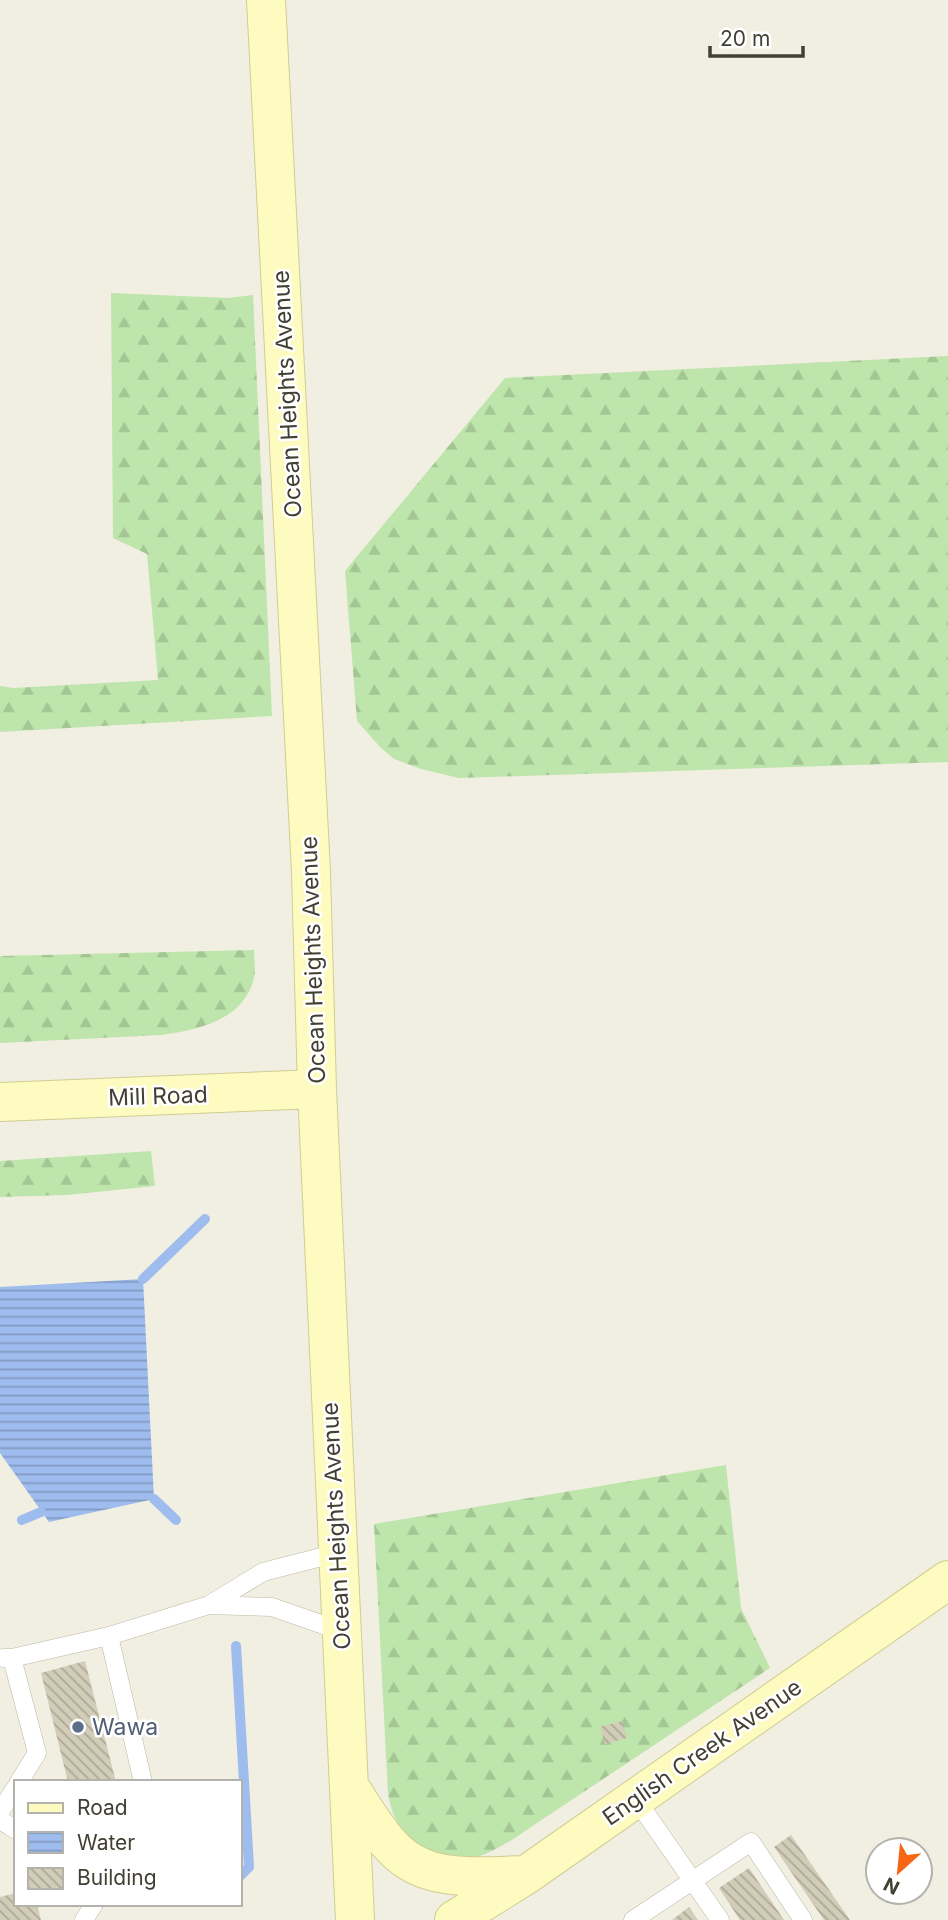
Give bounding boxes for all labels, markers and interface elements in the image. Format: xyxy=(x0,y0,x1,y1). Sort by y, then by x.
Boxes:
scale bar xyxy=(710,14,803,58)
text: 20 m xyxy=(720,26,770,51)
street label: Ocean Heights Avenue xyxy=(267,270,307,518)
street label: Ocean Heights Avenue xyxy=(295,836,331,1084)
street label: Mill Road xyxy=(108,1080,208,1112)
street label: Ocean Heights Avenue xyxy=(316,1402,356,1650)
street label: English Creek Avenue xyxy=(597,1673,807,1831)
place label: Wawa xyxy=(92,1713,158,1741)
marker: Wawa xyxy=(70,1719,86,1735)
legend xyxy=(14,1780,242,1906)
text: Road xyxy=(77,1795,128,1820)
text: Water xyxy=(77,1830,135,1855)
north arrow xyxy=(864,1836,934,1906)
text: Building xyxy=(77,1865,157,1890)
text: N xyxy=(880,1872,903,1899)

